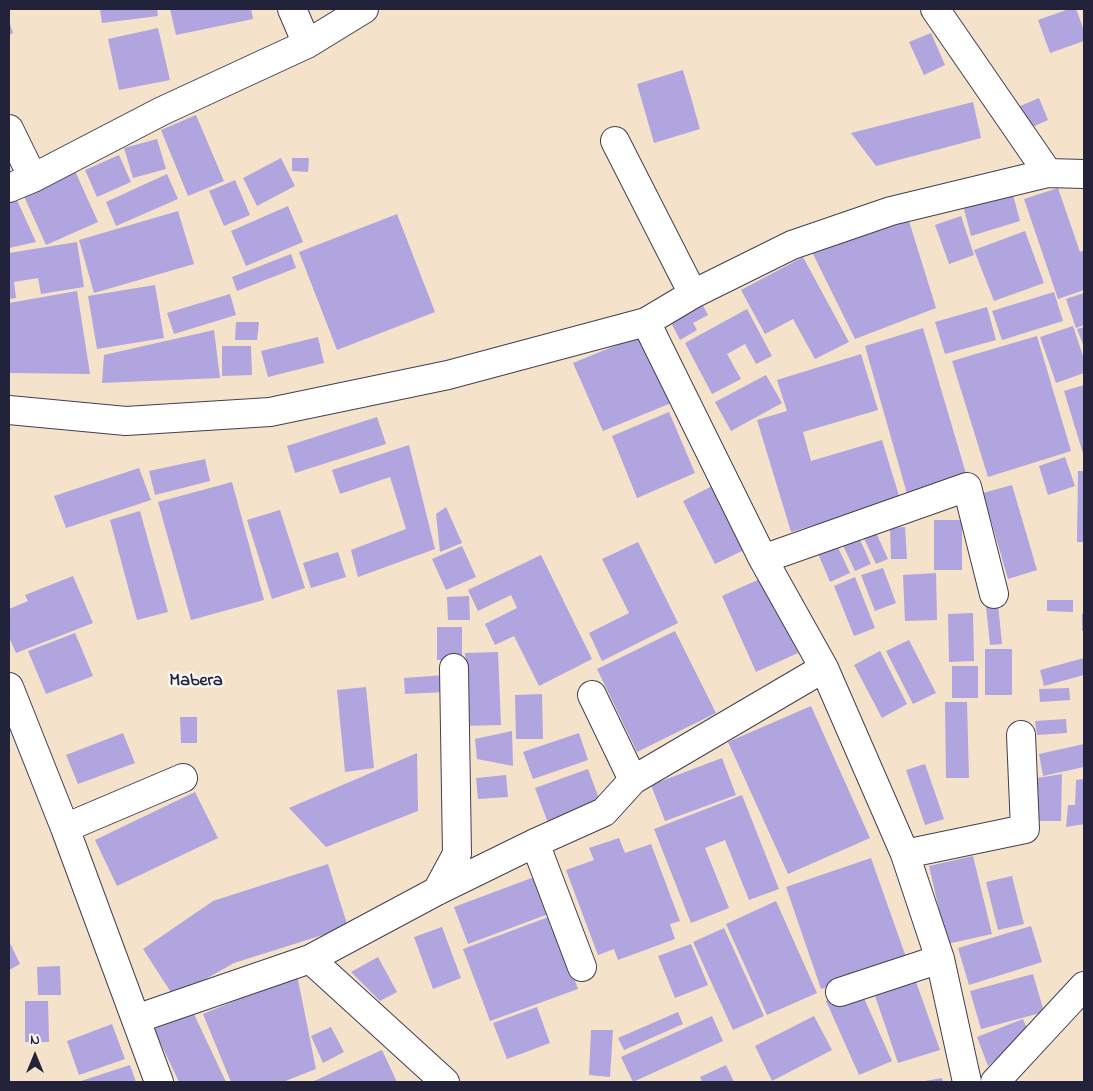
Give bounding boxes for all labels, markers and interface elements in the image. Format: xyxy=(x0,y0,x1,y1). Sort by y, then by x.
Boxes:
district label: Mabera xyxy=(169,671,223,693)
text: N xyxy=(30,1030,40,1051)
north arrow xyxy=(10,1031,60,1081)

